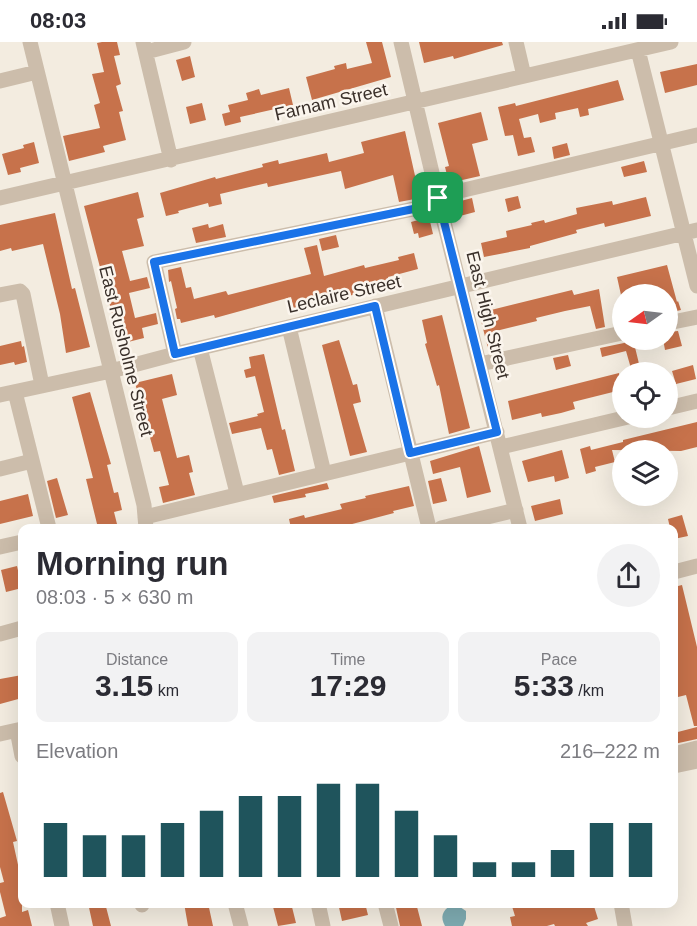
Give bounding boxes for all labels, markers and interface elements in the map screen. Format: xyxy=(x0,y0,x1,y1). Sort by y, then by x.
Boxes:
text: 08:03 xyxy=(30,8,86,33)
street label: Farnam Street xyxy=(273,79,389,125)
pin xyxy=(412,172,463,223)
icon: arrive xyxy=(421,181,454,214)
street label: East High Street xyxy=(462,249,514,381)
street label: East Rusholme Street xyxy=(95,264,157,438)
street label: Leclaire Street xyxy=(285,271,403,317)
north arrow xyxy=(612,284,678,350)
map controls xyxy=(612,284,678,506)
button: locate xyxy=(612,362,678,428)
button: layers xyxy=(612,440,678,506)
button: share xyxy=(597,544,660,607)
text: Morning run xyxy=(36,545,228,582)
text: 08:03 · 5 × 630 m xyxy=(36,586,193,608)
text: Distance xyxy=(106,651,168,668)
text: Time xyxy=(331,651,365,668)
text: Pace xyxy=(541,651,577,668)
text: 3.15 xyxy=(95,669,153,702)
text: 17:29 xyxy=(310,669,386,702)
text: 5:33 xyxy=(514,669,574,702)
text: km xyxy=(153,682,179,699)
text: /km xyxy=(574,682,604,699)
text: Elevation xyxy=(36,740,118,762)
text: 216–222 m xyxy=(560,740,660,762)

